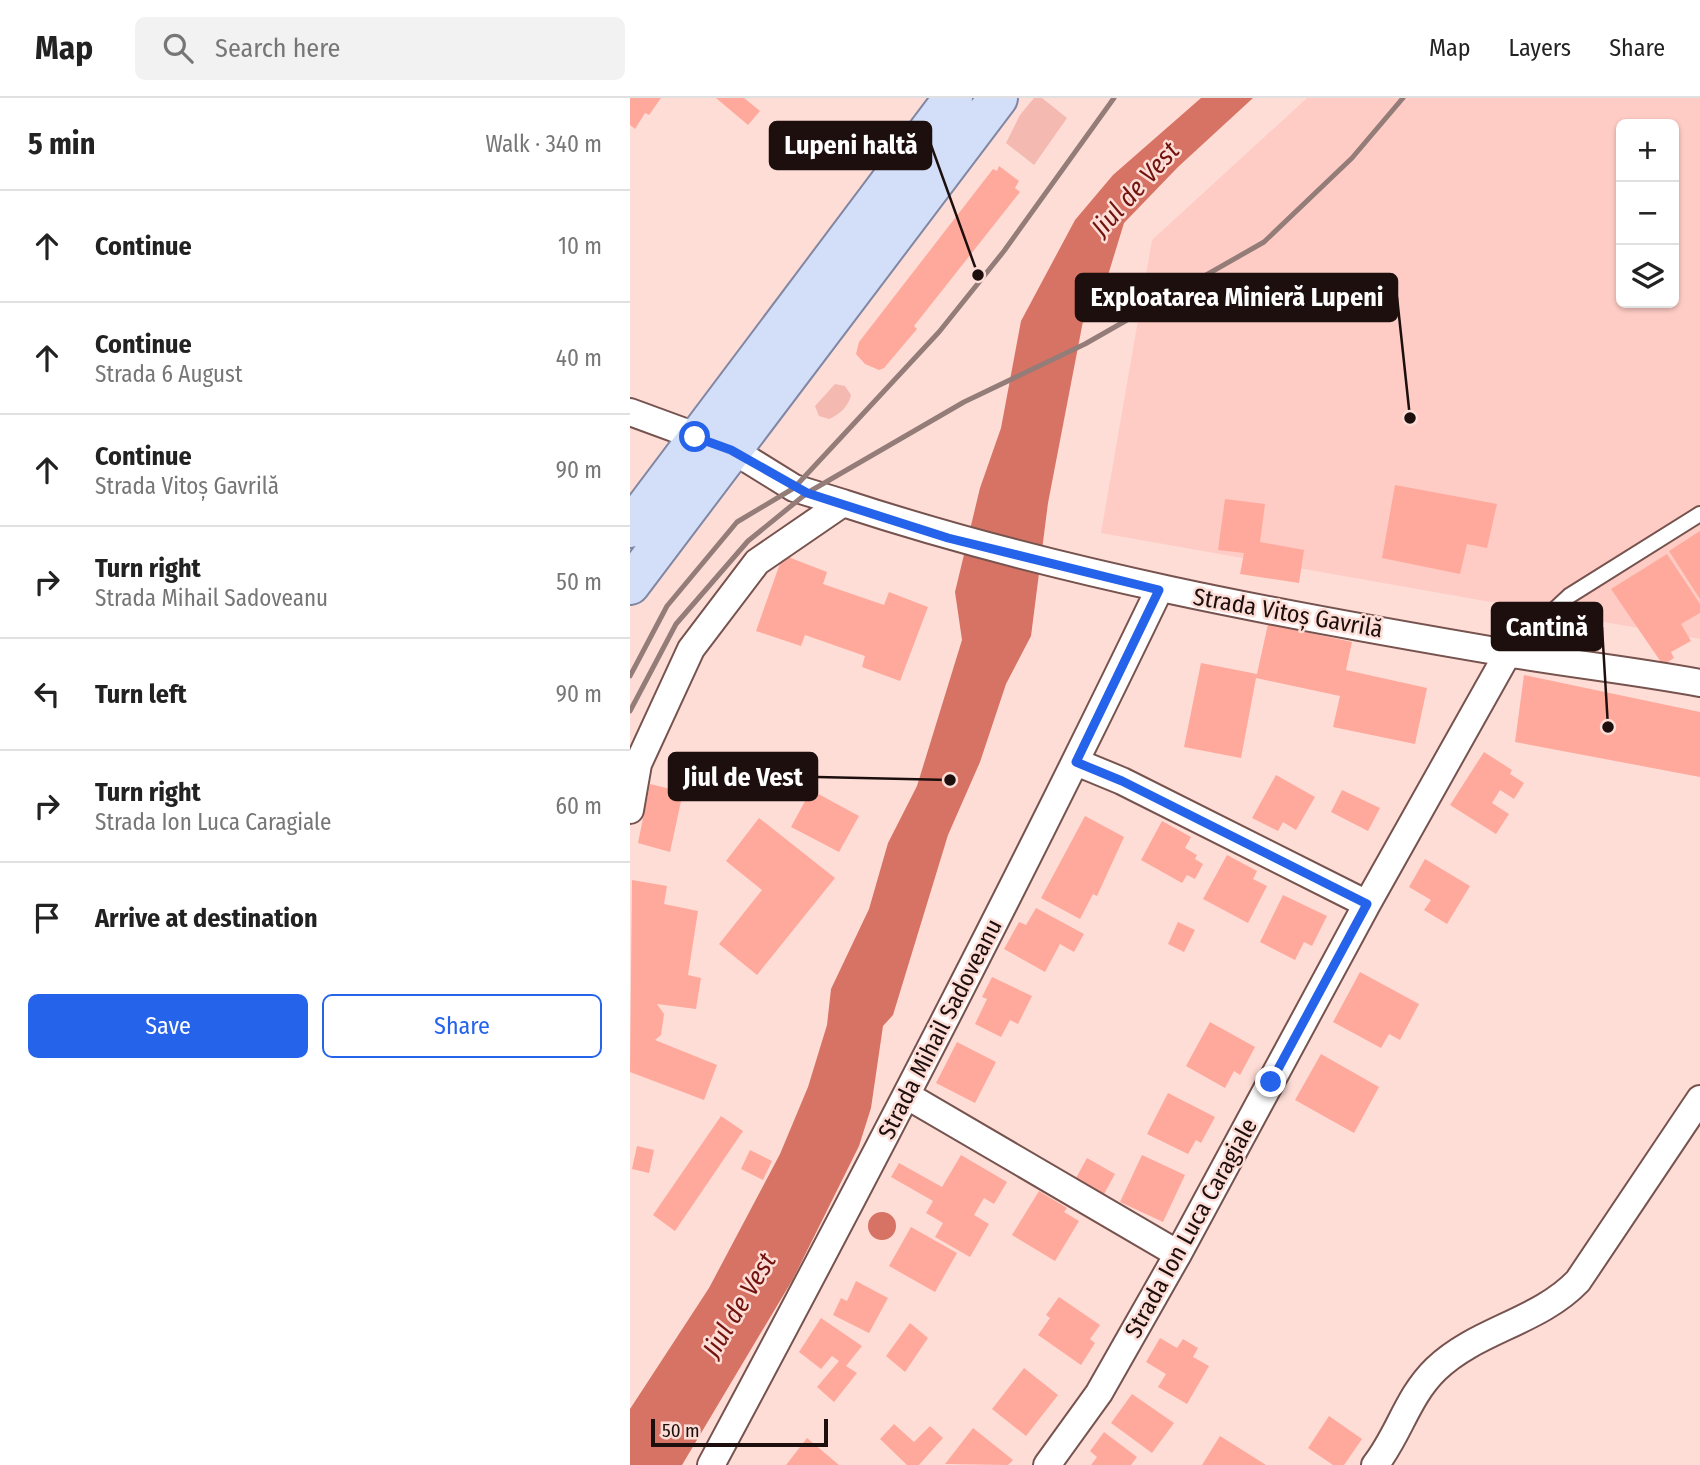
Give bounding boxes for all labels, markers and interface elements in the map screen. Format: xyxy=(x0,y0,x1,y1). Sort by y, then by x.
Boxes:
search box xyxy=(135,17,625,80)
text: Map xyxy=(35,28,93,68)
icon: search xyxy=(159,29,197,67)
text: Search here xyxy=(215,33,340,64)
text: Map xyxy=(1429,34,1471,62)
text: Layers xyxy=(1509,34,1571,62)
text: Share xyxy=(1609,34,1665,62)
map controls xyxy=(1616,119,1679,308)
button: + xyxy=(1616,119,1679,182)
callout: Lupeni haltă xyxy=(770,122,931,169)
text: 5 min xyxy=(28,126,95,162)
text: Walk · 340 m xyxy=(485,130,602,158)
text: Lupeni haltă xyxy=(784,130,918,161)
water label: Jiul de Vest xyxy=(1084,135,1186,244)
button: − xyxy=(1616,182,1679,245)
icon: ahead xyxy=(28,227,66,265)
text: Continue xyxy=(95,231,192,262)
text: 10 m xyxy=(558,232,602,260)
button: layers xyxy=(1616,245,1679,308)
callout: Exploatarea Minieră Lupeni xyxy=(1076,274,1397,321)
text: Exploatarea Minieră Lupeni xyxy=(1090,282,1384,313)
text: Continue xyxy=(95,329,192,360)
icon: ahead xyxy=(28,339,66,377)
text: 40 m xyxy=(556,344,602,372)
text: Strada 6 August xyxy=(95,360,242,388)
route start xyxy=(679,421,710,452)
text: Continue xyxy=(95,441,192,472)
icon: ahead xyxy=(28,451,66,489)
text: 90 m xyxy=(556,456,602,484)
text: Strada Vitoș Gavrilă xyxy=(95,472,279,500)
text: Turn right xyxy=(95,553,201,584)
icon: right xyxy=(28,563,66,601)
text: 50 m xyxy=(556,568,602,596)
street label: Strada Vitoș Gavrilă xyxy=(1191,583,1385,644)
text: Strada Mihail Sadoveanu xyxy=(95,584,328,612)
callout: Cantină xyxy=(1492,603,1602,650)
text: Cantină xyxy=(1506,612,1588,643)
icon: left xyxy=(28,675,66,713)
text: Turn left xyxy=(95,679,187,710)
text: 90 m xyxy=(556,680,602,708)
callout: Jiul de Vest xyxy=(669,753,817,800)
text: Jiul de Vest xyxy=(682,762,804,793)
text: Turn right xyxy=(95,777,201,808)
icon: right xyxy=(28,787,66,825)
text: 60 m xyxy=(556,792,602,820)
text: Strada Ion Luca Caragiale xyxy=(95,808,331,836)
icon: arrive xyxy=(28,899,66,937)
text: Arrive at destination xyxy=(95,903,318,934)
street label: Strada Mihail Sadoveanu xyxy=(872,914,1008,1144)
button: Save xyxy=(28,994,308,1058)
button: Share xyxy=(322,994,602,1058)
route end xyxy=(1255,1066,1286,1097)
street label: Strada Ion Luca Caragiale xyxy=(1119,1113,1263,1343)
water label: Jiul de Vest xyxy=(695,1247,783,1365)
scale bar xyxy=(651,1416,828,1448)
text: 50 m xyxy=(662,1419,700,1442)

